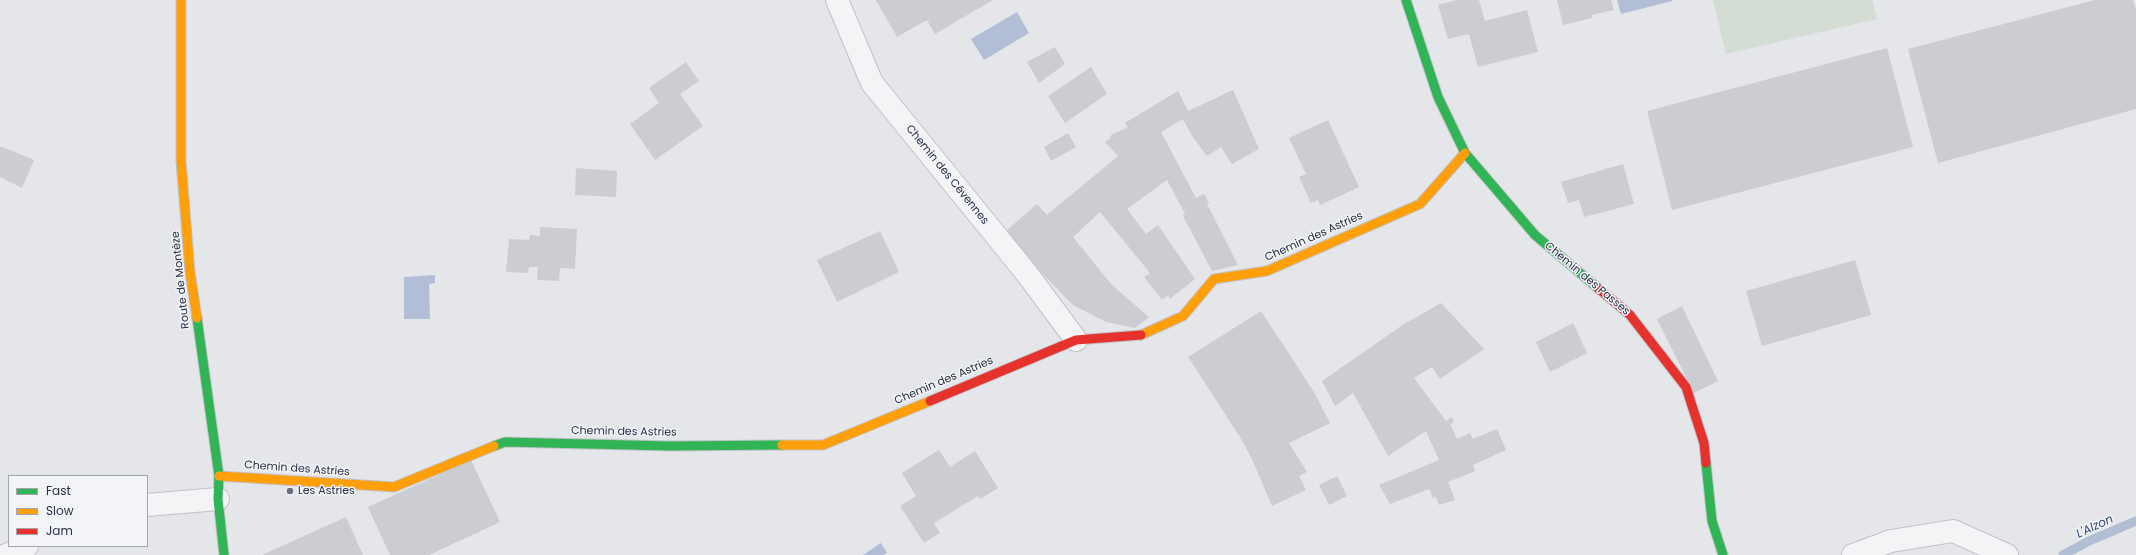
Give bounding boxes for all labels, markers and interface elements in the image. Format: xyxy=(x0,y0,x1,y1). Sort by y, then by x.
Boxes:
street label: Chemin des Cévennes xyxy=(903,123,991,227)
street label: Chemin des Astries xyxy=(1263,209,1365,265)
street label: Route de Montèze xyxy=(169,231,193,329)
street label: Chemin des Passes xyxy=(1542,240,1632,318)
street label: Chemin des Astries xyxy=(893,354,995,408)
street label: Chemin des Astries xyxy=(571,424,677,440)
street label: Chemin des Astries xyxy=(244,459,350,479)
legend xyxy=(8,475,148,547)
text: Fast xyxy=(46,482,71,499)
place label: Les Astries xyxy=(298,484,355,498)
marker: Les Astries xyxy=(285,486,295,496)
text: Slow xyxy=(46,502,74,519)
water label: L'Alzon xyxy=(2074,512,2116,542)
text: Jam xyxy=(46,522,73,539)

